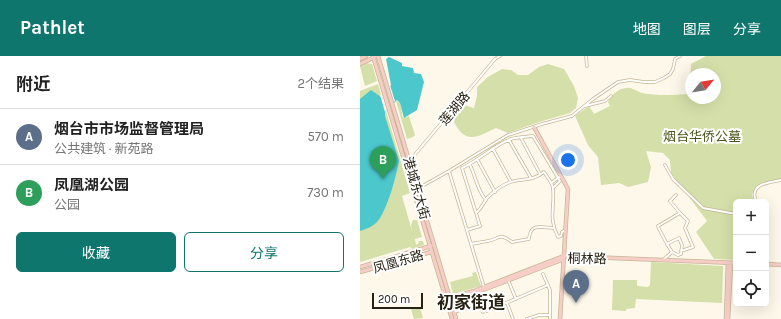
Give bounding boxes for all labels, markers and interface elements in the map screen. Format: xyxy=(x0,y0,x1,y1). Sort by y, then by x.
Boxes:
text: Pathlet xyxy=(20,17,85,39)
text: 地图 xyxy=(633,21,661,38)
text: 图层 xyxy=(683,21,711,38)
text: 分享 xyxy=(733,21,761,38)
north arrow xyxy=(685,68,721,104)
text: 附近 xyxy=(16,74,50,94)
text: 2个结果 xyxy=(297,76,344,91)
street label: 莲湖路 xyxy=(436,89,473,128)
text: 烟台市市场监督管理局 xyxy=(54,120,204,138)
text: A xyxy=(25,129,33,144)
text: 570 m xyxy=(308,129,344,144)
park label: 烟台华侨公墓 xyxy=(663,129,741,144)
text: 公共建筑 · 新苑路 xyxy=(54,141,154,156)
pin: B xyxy=(370,146,396,179)
your location xyxy=(558,150,578,170)
street label: 港城东大街 xyxy=(400,155,433,221)
text: 凤凰湖公园 xyxy=(54,176,129,194)
text: B xyxy=(25,185,33,200)
text: 730 m xyxy=(307,185,344,200)
text: 公园 xyxy=(54,197,80,212)
map controls xyxy=(733,199,769,307)
button: + xyxy=(733,199,769,235)
button: 收藏 xyxy=(16,232,176,272)
button: 分享 xyxy=(184,232,344,272)
button: − xyxy=(733,235,769,271)
street label: 凤凰东路 xyxy=(371,247,425,276)
street label: 桐林路 xyxy=(567,251,607,266)
pin: A xyxy=(563,270,589,303)
button: locate xyxy=(733,271,769,307)
scale bar xyxy=(372,291,423,310)
district label: 初家街道 xyxy=(437,292,505,312)
text: 200 m xyxy=(378,293,410,306)

